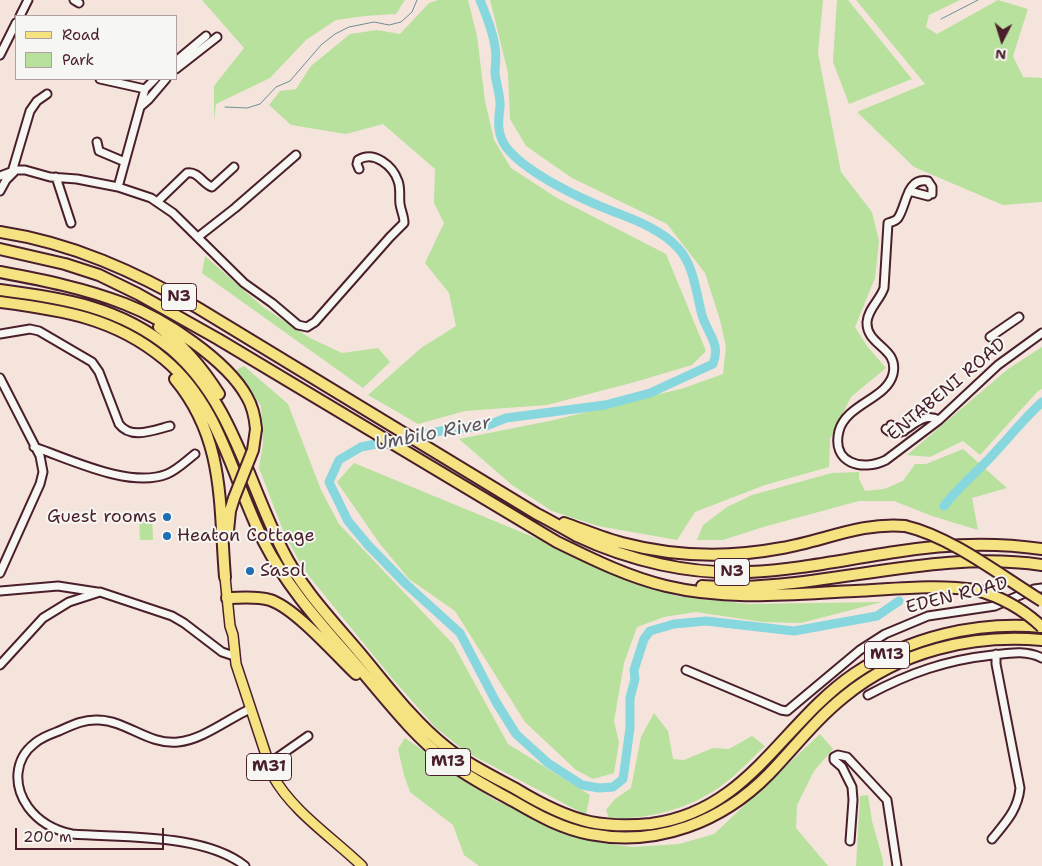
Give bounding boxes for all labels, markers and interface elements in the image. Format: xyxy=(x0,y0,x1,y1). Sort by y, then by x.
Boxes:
legend xyxy=(15,15,178,80)
north arrow xyxy=(977,15,1027,65)
text: Road xyxy=(62,25,100,45)
text: N xyxy=(994,45,1007,64)
text: Park xyxy=(62,50,94,70)
road number: N3 xyxy=(162,284,196,310)
street label: ENTABENI ROAD xyxy=(883,334,1011,446)
water label: Umbilo River xyxy=(373,412,493,456)
place label: Guest rooms xyxy=(47,506,157,528)
marker: Guest rooms xyxy=(161,511,173,523)
place label: Heaton Cottage xyxy=(177,525,315,547)
marker: Heaton Cottage xyxy=(161,530,173,542)
road number: N3 xyxy=(714,558,750,586)
place label: Sasol xyxy=(260,560,306,582)
marker: Sasol xyxy=(244,565,256,577)
street label: EDEN ROAD xyxy=(904,573,1010,619)
road number: M13 xyxy=(864,642,910,668)
road number: M13 xyxy=(426,749,470,776)
road number: M31 xyxy=(246,754,292,780)
scale bar xyxy=(18,818,166,850)
text: 200 m xyxy=(23,827,72,847)

